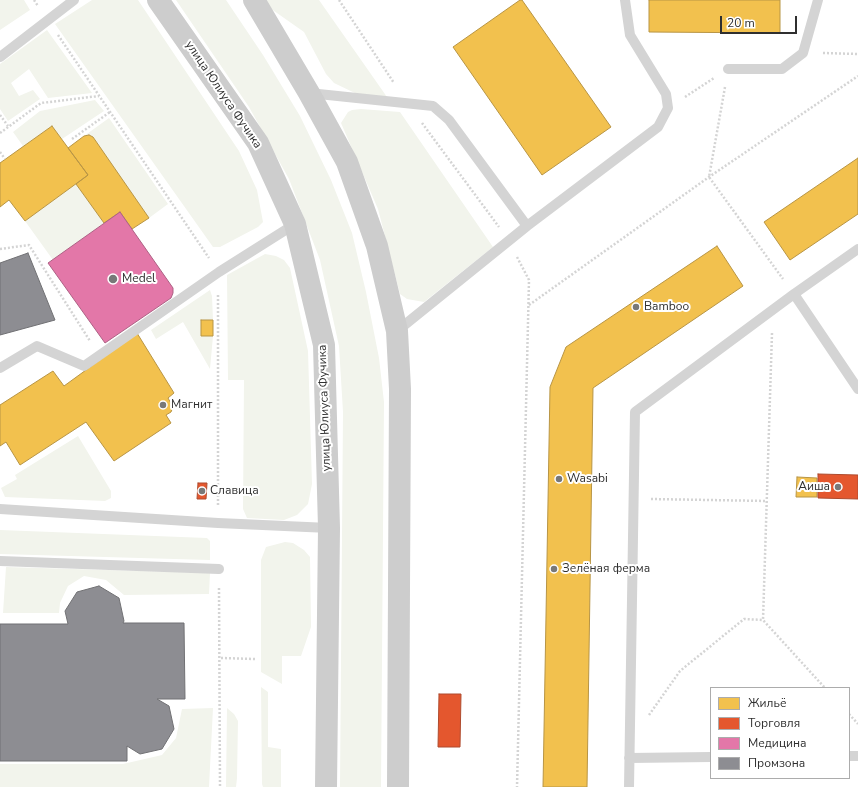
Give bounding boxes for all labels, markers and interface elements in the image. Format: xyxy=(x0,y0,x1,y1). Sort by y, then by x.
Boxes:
scale bar xyxy=(722,8,799,34)
text: 20 m xyxy=(727,15,755,31)
street label: улица Юлиуса Фучика xyxy=(182,38,264,152)
place label: Medel xyxy=(122,272,156,286)
marker: Medel xyxy=(107,273,119,285)
place label: Bamboo xyxy=(644,300,689,314)
marker: Bamboo xyxy=(631,302,641,312)
street label: улица Юлиуса Фучика xyxy=(316,344,334,472)
place label: Магнит xyxy=(171,398,212,412)
marker: Магнит xyxy=(158,400,168,410)
place label: Wasabi xyxy=(567,472,608,486)
marker: Wasabi xyxy=(554,474,564,484)
place label: Аиша xyxy=(798,480,830,494)
marker: Аиша xyxy=(833,482,843,492)
place label: Славица xyxy=(210,484,259,498)
marker: Славица xyxy=(197,486,207,496)
place label: Зелёная ферма xyxy=(562,562,650,576)
marker: Зелёная ферма xyxy=(549,564,559,574)
legend xyxy=(710,687,850,779)
text: Жильё xyxy=(748,695,786,711)
text: Торговля xyxy=(748,715,800,731)
text: Медицина xyxy=(748,735,807,751)
text: Промзона xyxy=(748,755,805,771)

